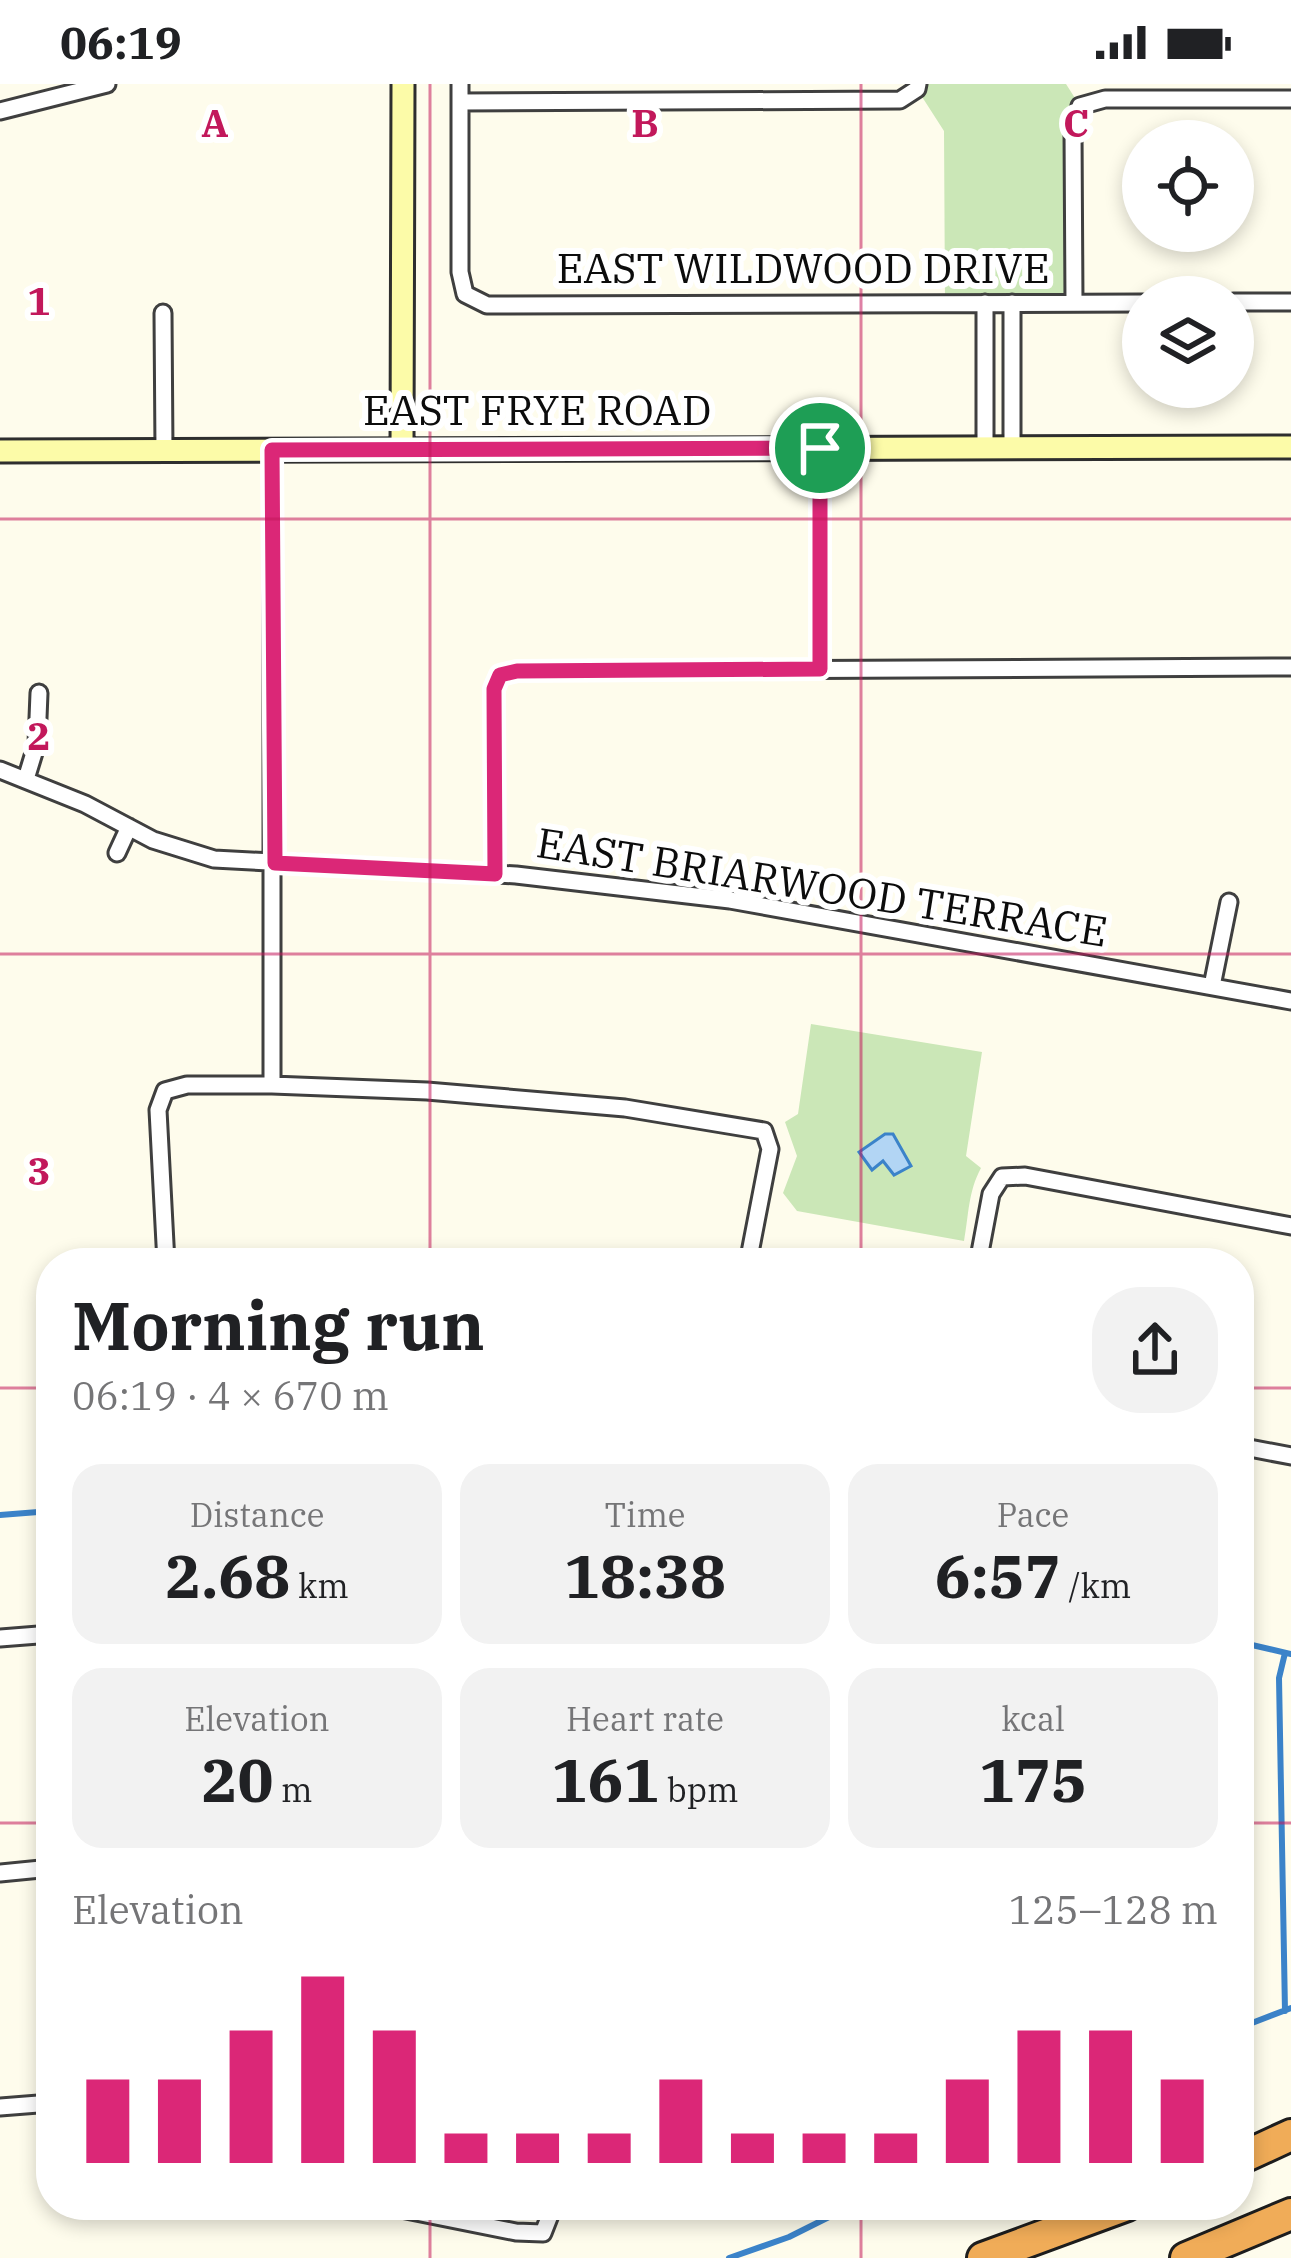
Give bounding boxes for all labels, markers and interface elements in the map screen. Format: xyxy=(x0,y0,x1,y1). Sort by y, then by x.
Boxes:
text: 06:19 xyxy=(60,13,182,71)
text: A xyxy=(201,97,229,148)
text: B xyxy=(631,97,659,148)
text: C xyxy=(1063,97,1089,148)
map controls xyxy=(1122,120,1254,408)
button: locate xyxy=(1122,120,1254,252)
street label: EAST WILDWOOD DRIVE xyxy=(556,240,1050,295)
text: 1 xyxy=(27,275,51,326)
button: layers xyxy=(1122,276,1254,408)
street label: EAST FRYE ROAD xyxy=(363,382,711,437)
pin xyxy=(769,397,871,499)
icon: arrive xyxy=(787,415,853,481)
text: 2 xyxy=(27,710,51,761)
street label: EAST BRIARWOOD TERRACE xyxy=(533,814,1111,959)
text: 3 xyxy=(27,1145,51,1196)
text: Morning run xyxy=(72,1282,485,1368)
button: share xyxy=(1092,1287,1218,1413)
text: 06:19 · 4 × 670 m xyxy=(72,1370,389,1421)
text: Distance xyxy=(190,1493,324,1536)
text: Time xyxy=(604,1493,686,1536)
text: Pace xyxy=(997,1493,1069,1536)
text: 2.68 xyxy=(165,1536,290,1615)
text: 18:38 xyxy=(564,1536,726,1615)
text: 6:57 xyxy=(935,1536,1061,1615)
text: km xyxy=(290,1564,349,1607)
text: /km xyxy=(1061,1564,1131,1607)
text: Elevation xyxy=(184,1697,330,1740)
text: Heart rate xyxy=(566,1697,724,1740)
text: kcal xyxy=(1001,1697,1065,1740)
text: 20 xyxy=(201,1740,273,1819)
text: 161 xyxy=(551,1740,659,1819)
text: 175 xyxy=(979,1740,1087,1819)
text: m xyxy=(273,1768,313,1811)
text: bpm xyxy=(659,1768,739,1811)
text: Elevation xyxy=(72,1884,244,1935)
text: 125–128 m xyxy=(1008,1884,1218,1935)

